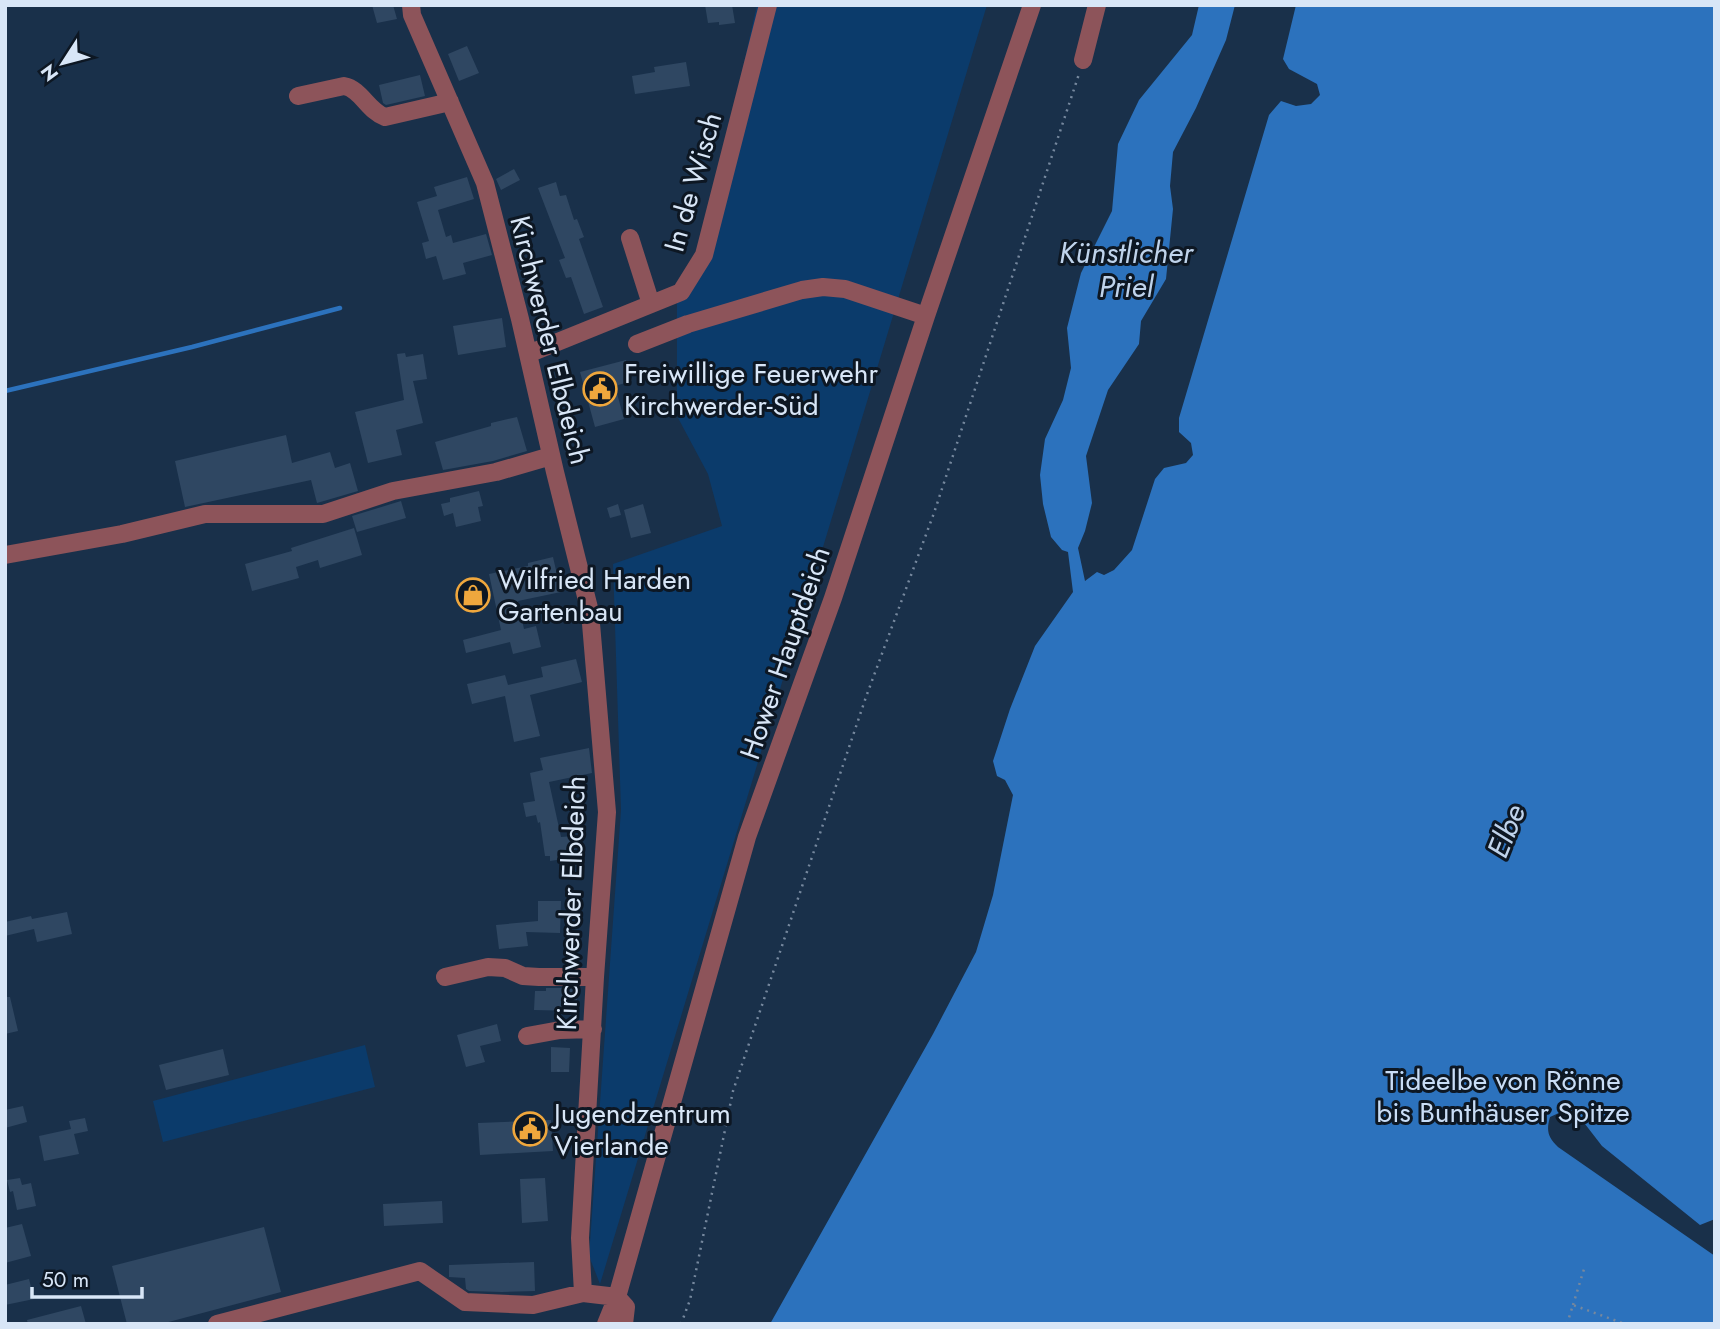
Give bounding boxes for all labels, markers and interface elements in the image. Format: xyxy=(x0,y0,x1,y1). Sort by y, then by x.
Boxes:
north arrow xyxy=(28,28,98,98)
text: N xyxy=(34,59,65,87)
street label: In de Wisch xyxy=(654,108,732,256)
street label: Kirchwerder Elbdeich xyxy=(499,211,601,469)
water label: Künstlicher Priel xyxy=(1059,231,1195,308)
place label: Freiwillige Feuerwehr Kirchwerder-Süd xyxy=(624,353,878,426)
public building icon: Freiwillige Feuerwehr Kirchwerder-Süd xyxy=(581,370,619,408)
street label: Hower Hauptdeich xyxy=(729,541,841,765)
place label: Wilfried Harden Gartenbau xyxy=(498,559,691,632)
shop icon: Wilfried Harden Gartenbau xyxy=(454,576,492,614)
street label: Kirchwerder Elbdeich xyxy=(546,775,596,1031)
water label: Elbe xyxy=(1476,798,1536,864)
park label: Tideelbe von Rönne bis Bunthäuser Spitze xyxy=(1376,1060,1630,1133)
place label: Jugendzentrum Vierlande xyxy=(550,1093,731,1166)
public building icon: Jugendzentrum Vierlande xyxy=(511,1110,549,1148)
scale bar xyxy=(32,1256,142,1300)
text: 50 m xyxy=(42,1265,89,1295)

